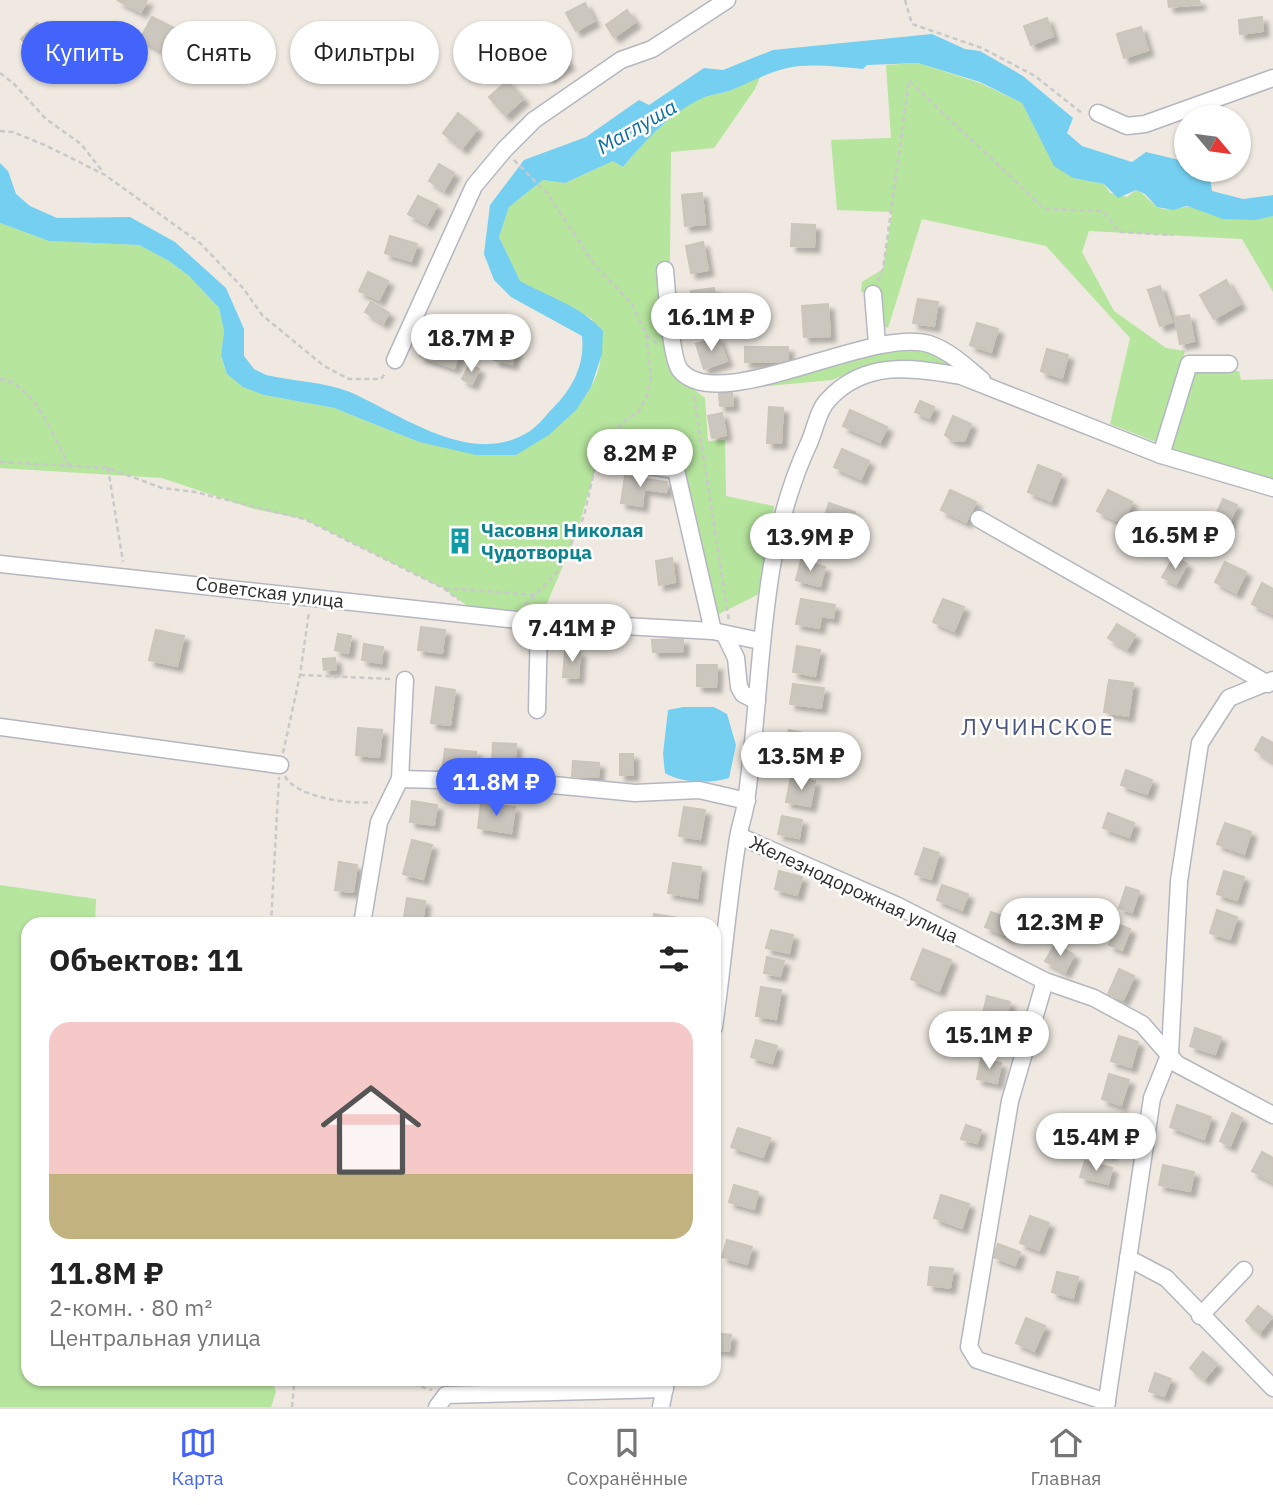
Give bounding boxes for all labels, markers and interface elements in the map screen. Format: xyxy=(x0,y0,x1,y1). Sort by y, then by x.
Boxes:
chip: Купить xyxy=(21,21,148,84)
chip: Снять xyxy=(162,21,276,84)
chip: Фильтры xyxy=(290,21,439,84)
chip: Новое xyxy=(453,21,572,84)
water label: Маглуша xyxy=(591,92,682,160)
north arrow xyxy=(1174,105,1251,182)
map controls xyxy=(1174,105,1251,182)
pin: 16.1M ₽ xyxy=(646,294,776,353)
text: 16.1M ₽ xyxy=(667,301,755,331)
pin: 18.7M ₽ xyxy=(406,314,536,374)
text: 18.7M ₽ xyxy=(427,322,515,352)
pin: 8.2M ₽ xyxy=(583,430,697,489)
text: 8.2M ₽ xyxy=(603,437,677,467)
pin: 16.5M ₽ xyxy=(1110,512,1240,571)
pin: 13.9M ₽ xyxy=(745,514,875,573)
place label: Часовня Николая Чудотворца xyxy=(481,518,644,564)
text: 16.5M ₽ xyxy=(1131,519,1219,549)
text: 13.9M ₽ xyxy=(766,521,854,551)
building icon: Часовня Николая Чудотворца xyxy=(445,526,475,556)
street label: Советская улица xyxy=(194,571,346,613)
pin: 7.41M ₽ xyxy=(507,604,637,664)
text: 7.41M ₽ xyxy=(528,612,616,642)
district label: ЛУЧИНСКОЕ xyxy=(961,711,1115,741)
pin: 13.5M ₽ xyxy=(736,732,866,792)
text: 13.5M ₽ xyxy=(757,740,845,770)
pin: 11.8M ₽ xyxy=(431,758,561,818)
text: 11.8M ₽ xyxy=(452,766,540,796)
street label: Железнодорожная улица xyxy=(746,830,962,948)
pin: 12.3M ₽ xyxy=(995,898,1125,958)
text: 12.3M ₽ xyxy=(1016,906,1104,936)
text: Объектов: 11 xyxy=(49,940,243,979)
icon: filters xyxy=(655,940,693,978)
pin: 15.1M ₽ xyxy=(924,1012,1054,1071)
text: 15.1M ₽ xyxy=(945,1019,1033,1049)
icon: home xyxy=(308,1067,434,1193)
pin: 15.4M ₽ xyxy=(1031,1114,1161,1173)
text: 15.4M ₽ xyxy=(1052,1121,1140,1151)
text: 11.8M ₽ xyxy=(49,1253,164,1292)
text: 2-комн. · 80 m² xyxy=(49,1292,212,1322)
text: Центральная улица xyxy=(49,1322,261,1352)
tab: Карта xyxy=(171,1424,224,1490)
tab: Сохранённые xyxy=(567,1424,688,1490)
tab: Главная xyxy=(1031,1424,1102,1490)

